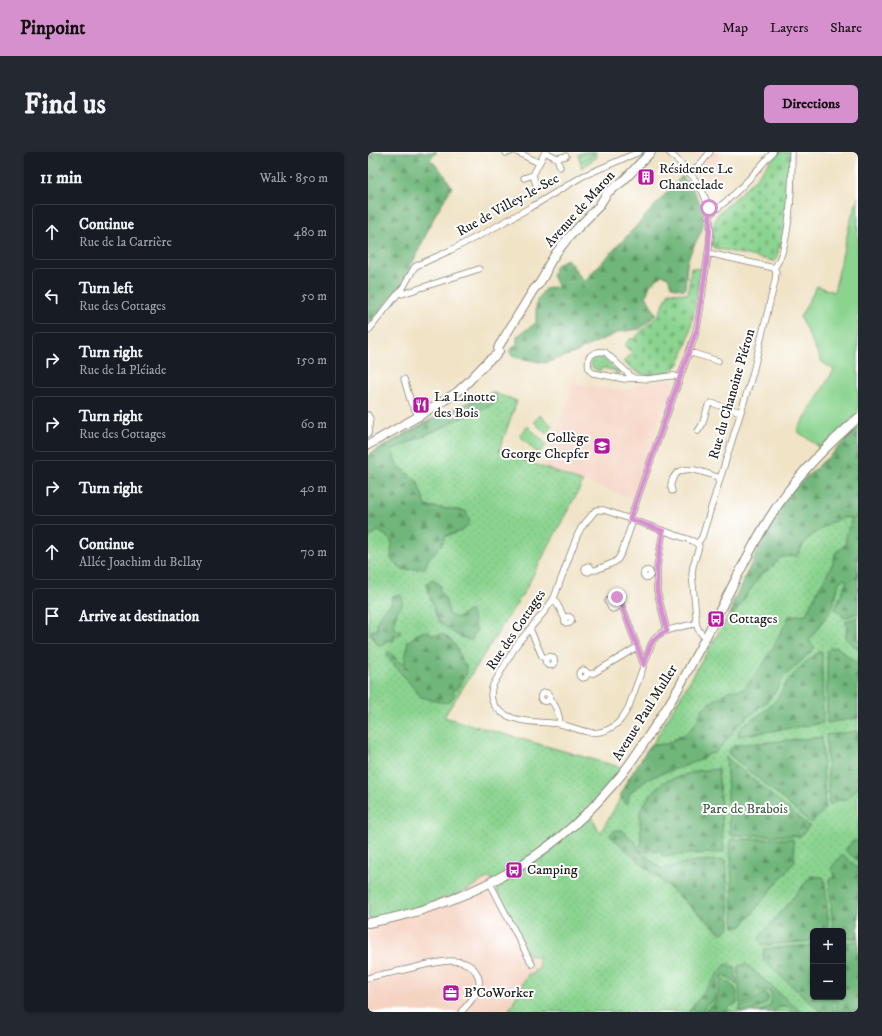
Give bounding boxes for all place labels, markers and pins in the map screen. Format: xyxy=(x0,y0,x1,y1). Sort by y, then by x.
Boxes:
place label: Résidence Le Chancelade xyxy=(659,160,733,194)
building icon: Résidence Le Chancelade xyxy=(636,167,656,187)
place label: La Linotte des Bois xyxy=(434,388,496,422)
restaurant icon: La Linotte des Bois xyxy=(411,395,431,415)
place label: Collège George Chepfer xyxy=(501,429,590,463)
school or university icon: Collège George Chepfer xyxy=(592,436,612,456)
bus stop icon: Cottages xyxy=(706,609,726,629)
place label: Cottages xyxy=(729,610,778,628)
bus stop icon: Camping xyxy=(504,860,524,880)
place label: Camping xyxy=(527,861,578,879)
office icon: B’CoWorker xyxy=(441,983,461,1003)
place label: B’CoWorker xyxy=(464,984,535,1002)

